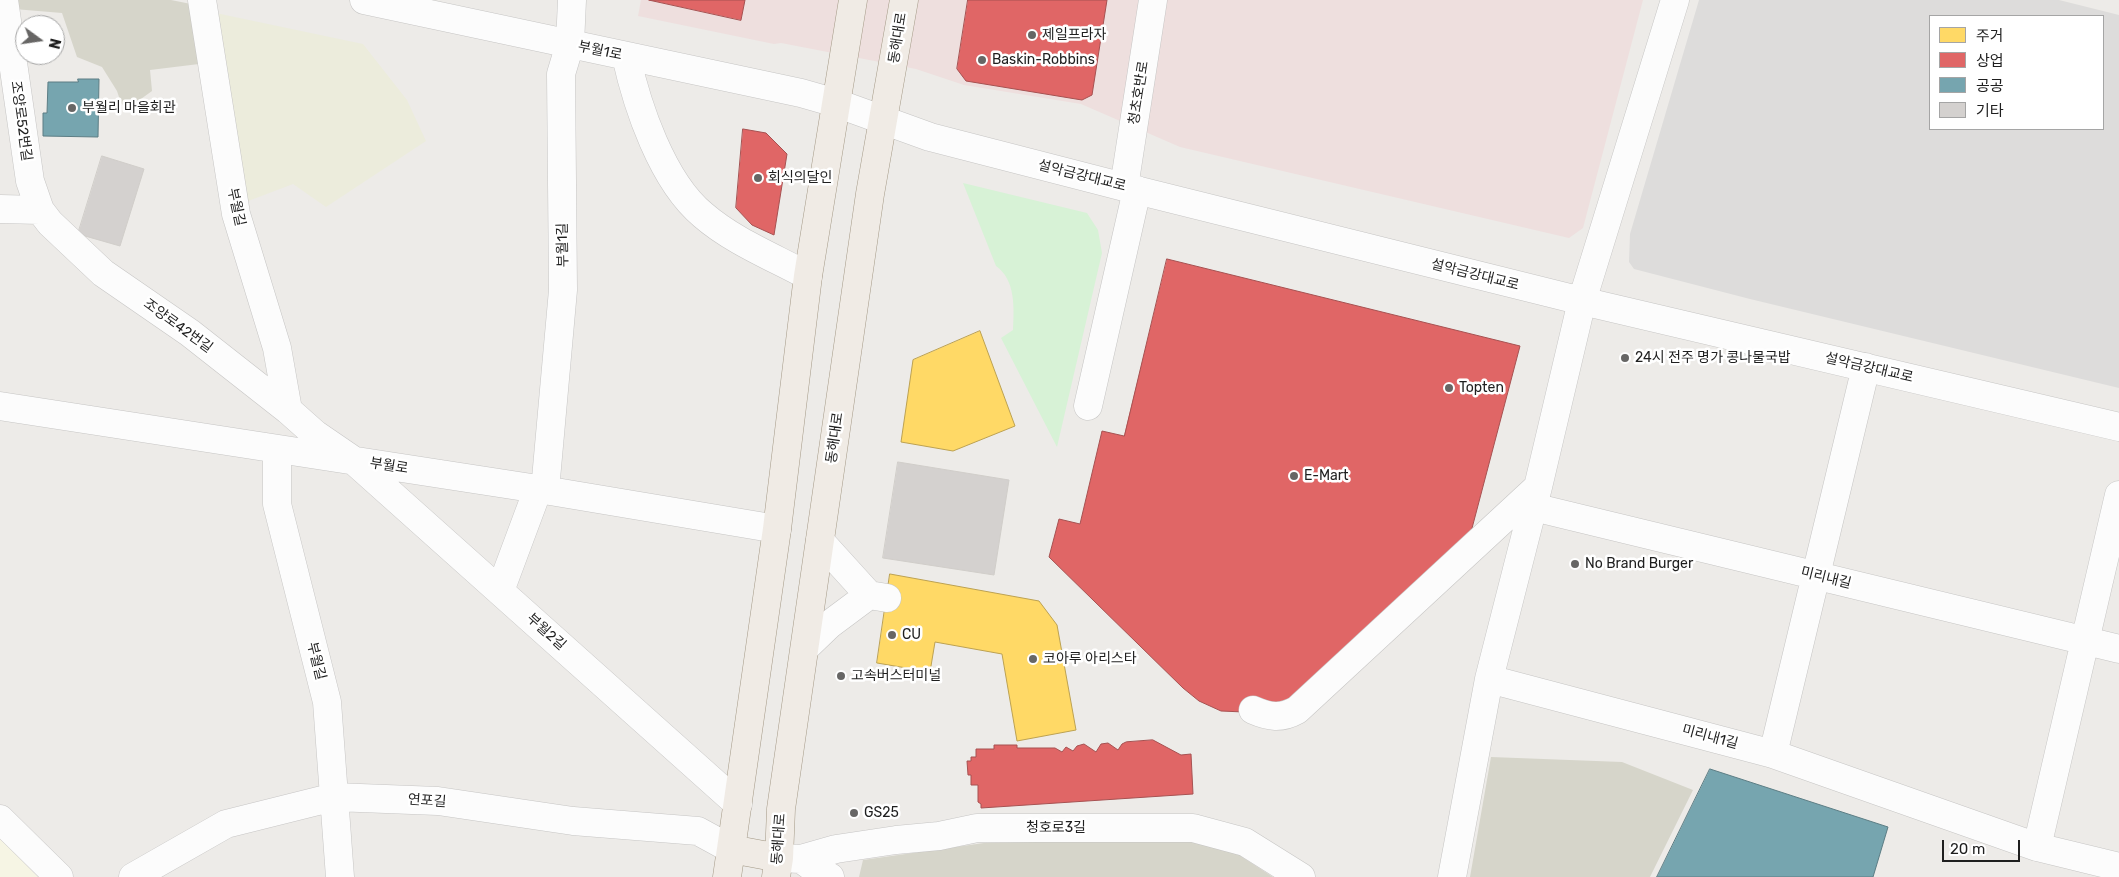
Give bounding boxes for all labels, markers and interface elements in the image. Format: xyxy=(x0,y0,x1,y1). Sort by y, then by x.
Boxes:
street label: 동해대로 xyxy=(886,11,910,65)
north arrow xyxy=(15,15,65,65)
legend xyxy=(1929,15,2104,130)
place label: 제일프라자 xyxy=(1042,27,1106,43)
text: 주거 xyxy=(1976,27,2004,45)
marker: 제일프라자 xyxy=(1026,29,1038,41)
text: N xyxy=(45,37,64,50)
street label: 부월1로 xyxy=(576,38,624,64)
place label: Baskin-Robbins xyxy=(992,52,1095,68)
text: 상업 xyxy=(1976,52,2004,70)
marker: Baskin-Robbins xyxy=(976,54,988,66)
street label: 청초호반로 xyxy=(1126,60,1152,126)
text: 공공 xyxy=(1976,77,2004,95)
street label: 조양로52번길 xyxy=(7,80,35,162)
place label: 부월리 마을회관 xyxy=(82,100,176,116)
marker: 부월리 마을회관 xyxy=(66,102,78,114)
text: 기타 xyxy=(1976,102,2004,120)
street label: 설악금강대교로 xyxy=(1036,157,1128,195)
place label: 회식의달인 xyxy=(768,170,832,186)
marker: 회식의달인 xyxy=(752,172,764,184)
street label: 부월길 xyxy=(224,186,248,228)
street label: 부월1길 xyxy=(554,223,572,267)
street label: 설악금강대교로 xyxy=(1429,256,1521,294)
street label: 조양로42번길 xyxy=(140,295,216,357)
place label: 24시 전주 명가 콩나물국밥 xyxy=(1635,350,1791,366)
street label: 설악금강대교로 xyxy=(1823,350,1915,386)
marker: 24시 전주 명가 콩나물국밥 xyxy=(1619,352,1631,364)
place label: Topten xyxy=(1459,380,1504,396)
marker: Topten xyxy=(1443,382,1455,394)
street label: 동해대로 xyxy=(823,411,847,465)
street label: 부월로 xyxy=(369,455,409,477)
place label: E-Mart xyxy=(1304,468,1349,484)
marker: E-Mart xyxy=(1288,470,1300,482)
place label: No Brand Burger xyxy=(1585,556,1693,572)
marker: No Brand Burger xyxy=(1569,558,1581,570)
street label: 미리내길 xyxy=(1799,564,1853,592)
street label: 부월2길 xyxy=(523,610,569,654)
place label: CU xyxy=(902,627,921,643)
marker: CU xyxy=(886,629,898,641)
street label: 부월길 xyxy=(303,640,329,682)
place label: 코아루 아리스타 xyxy=(1043,651,1137,667)
marker: 코아루 아리스타 xyxy=(1027,653,1039,665)
place label: 고속버스터미널 xyxy=(851,668,941,684)
marker: 고속버스터미널 xyxy=(835,670,847,682)
street label: 미리내1길 xyxy=(1680,721,1740,753)
street label: 연포길 xyxy=(407,791,447,811)
place label: GS25 xyxy=(864,805,899,821)
marker: GS25 xyxy=(848,807,860,819)
street label: 동해대로 xyxy=(769,813,789,865)
street label: 청호로3길 xyxy=(1026,820,1086,836)
scale bar xyxy=(1944,830,2022,862)
text: 20 m xyxy=(1950,840,1985,858)

